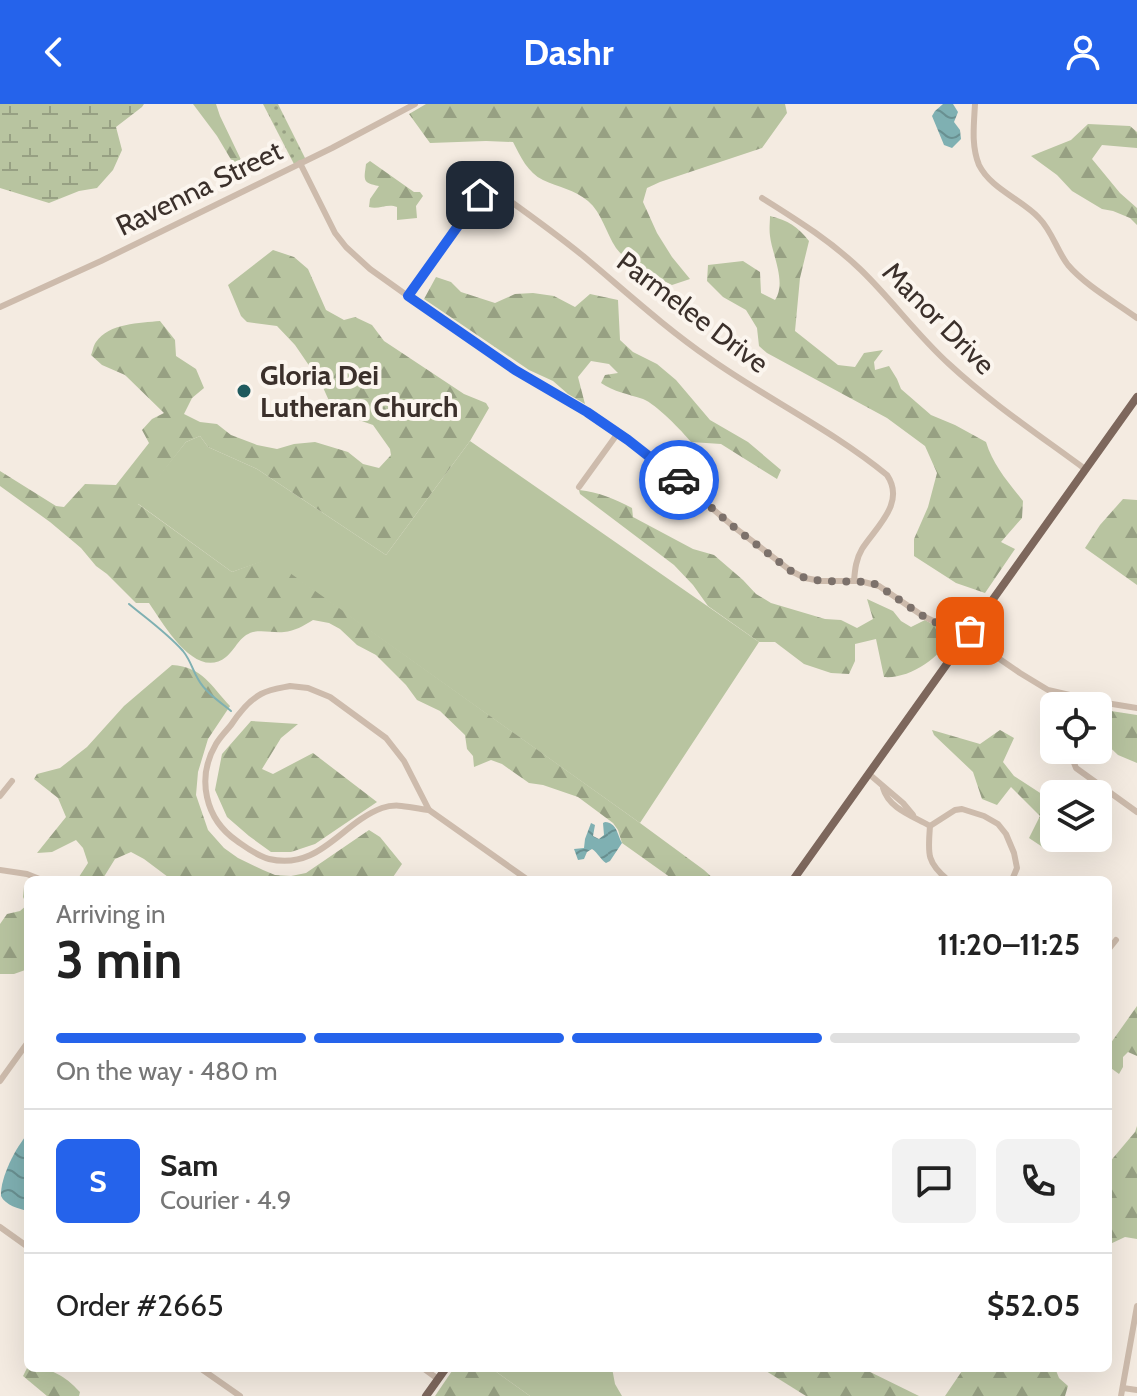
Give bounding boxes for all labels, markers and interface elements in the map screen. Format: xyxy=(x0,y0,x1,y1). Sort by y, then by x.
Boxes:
icon: back xyxy=(32,30,76,74)
text: Dashr xyxy=(523,30,614,74)
icon: person xyxy=(1061,30,1105,74)
street label: Ravenna Street xyxy=(110,133,288,243)
pin xyxy=(446,161,514,229)
icon: home xyxy=(458,173,502,217)
street label: Parmelee Drive xyxy=(610,244,776,380)
street label: Manor Drive xyxy=(876,255,1002,381)
place label: Gloria Dei Lutheran Church xyxy=(260,358,459,424)
marker: Gloria Dei Lutheran Church xyxy=(235,382,253,400)
courier xyxy=(639,440,719,520)
icon: car xyxy=(657,458,701,502)
pin xyxy=(936,597,1004,665)
icon: bag xyxy=(948,609,992,653)
map controls xyxy=(1040,692,1112,852)
button: locate xyxy=(1040,692,1112,764)
button: layers xyxy=(1040,780,1112,852)
text: Arriving in xyxy=(56,898,166,930)
text: 11:20–11:25 xyxy=(937,926,1080,963)
text: 3 min xyxy=(56,928,182,991)
text: On the way · 480 m xyxy=(56,1055,278,1087)
button: chat xyxy=(892,1139,976,1223)
button: phone xyxy=(996,1139,1080,1223)
text: Sam xyxy=(160,1147,218,1184)
text: S xyxy=(89,1163,107,1200)
text: Courier · 4.9 xyxy=(160,1184,292,1216)
text: Order #2665 xyxy=(56,1287,223,1324)
text: $52.05 xyxy=(987,1287,1080,1324)

